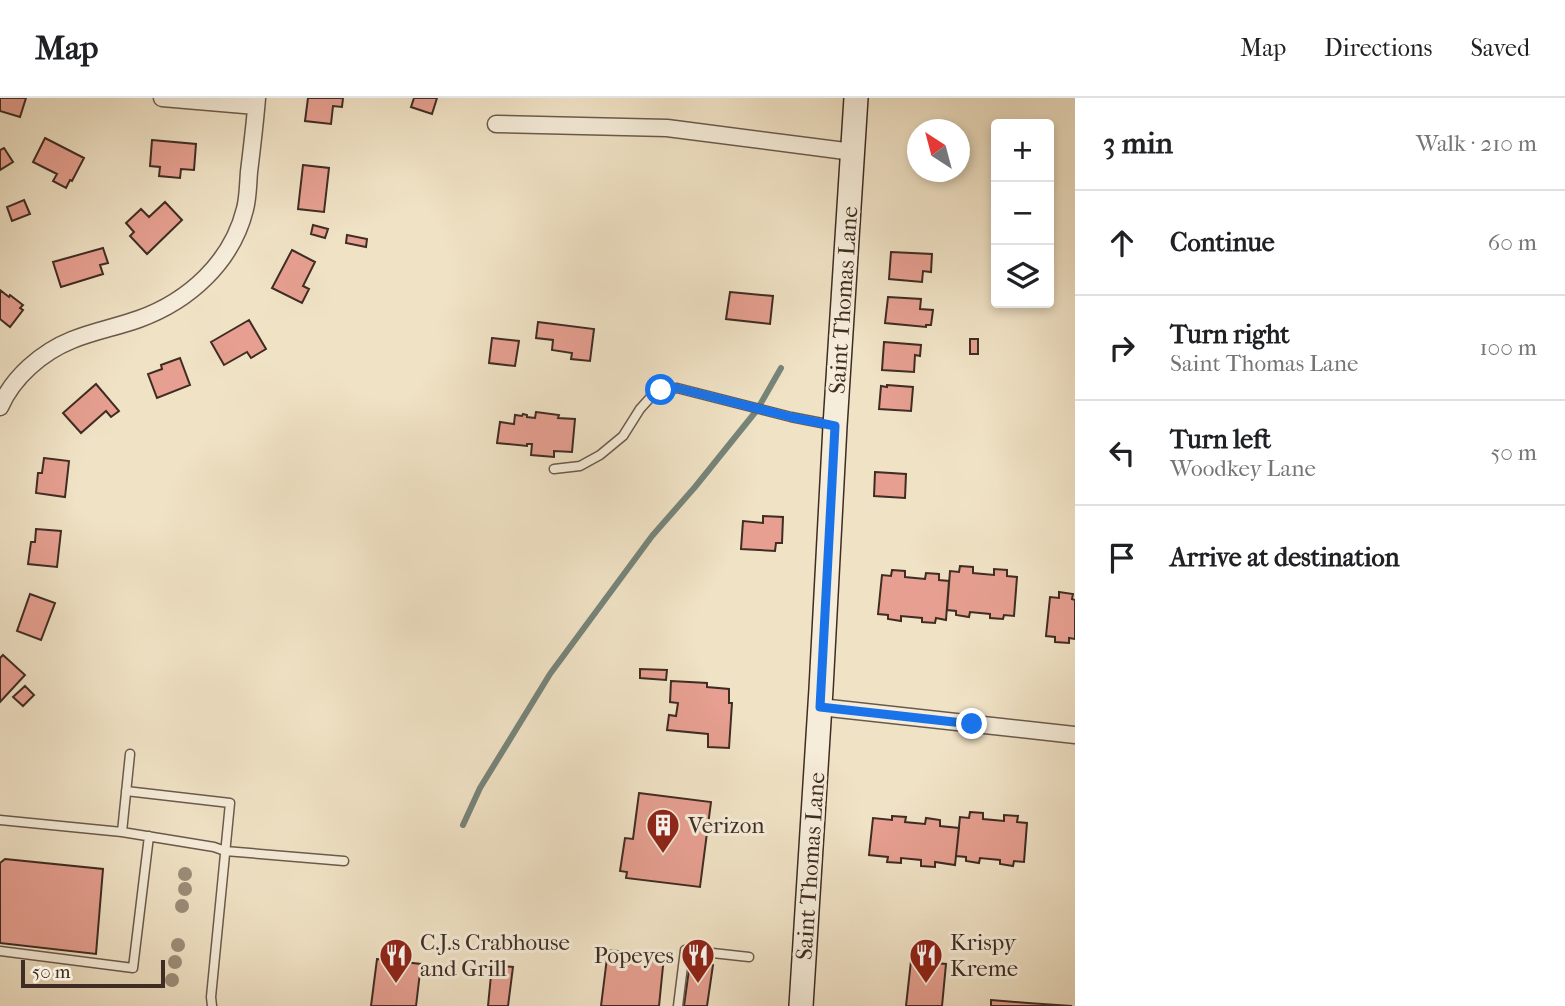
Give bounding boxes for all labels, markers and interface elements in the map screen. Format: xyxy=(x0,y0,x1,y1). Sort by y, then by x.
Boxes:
text: Map xyxy=(35,29,98,68)
text: Map xyxy=(1240,34,1286,62)
text: Directions xyxy=(1324,34,1432,62)
text: Saved xyxy=(1470,34,1530,62)
north arrow xyxy=(907,119,970,182)
map controls xyxy=(991,119,1054,308)
button: + xyxy=(991,119,1054,182)
text: 3 min xyxy=(1103,126,1173,161)
text: Walk · 210 m xyxy=(1416,130,1537,157)
button: − xyxy=(991,182,1054,245)
street label: Saint Thomas Lane xyxy=(823,205,864,395)
icon: ahead xyxy=(1103,224,1141,262)
text: Continue xyxy=(1170,227,1275,258)
text: 60 m xyxy=(1488,229,1537,256)
button: layers xyxy=(991,245,1054,308)
text: Turn right xyxy=(1170,319,1290,350)
icon: right xyxy=(1103,329,1141,367)
text: 100 m xyxy=(1479,334,1537,361)
text: Saint Thomas Lane xyxy=(1170,350,1358,377)
route start xyxy=(645,374,676,405)
text: Turn left xyxy=(1170,424,1271,455)
icon: left xyxy=(1103,434,1141,472)
text: 50 m xyxy=(1490,439,1537,466)
text: Woodkey Lane xyxy=(1170,455,1316,482)
icon: arrive xyxy=(1103,539,1141,577)
text: Arrive at destination xyxy=(1170,542,1400,573)
route end xyxy=(956,708,987,739)
street label: Saint Thomas Lane xyxy=(790,771,831,961)
building icon: Verizon xyxy=(644,806,682,855)
place label: Verizon xyxy=(687,812,765,839)
place label: C.J.s Crabhouse and Grill xyxy=(420,929,570,982)
place label: Krispy Kreme xyxy=(950,929,1018,982)
restaurant icon: C.J.s Crabhouse and Grill xyxy=(377,936,415,985)
restaurant icon: Popeyes xyxy=(679,936,717,985)
restaurant icon: Krispy Kreme xyxy=(907,936,945,985)
place label: Popeyes xyxy=(594,942,674,969)
scale bar xyxy=(21,957,164,989)
text: 50 m xyxy=(32,961,71,983)

